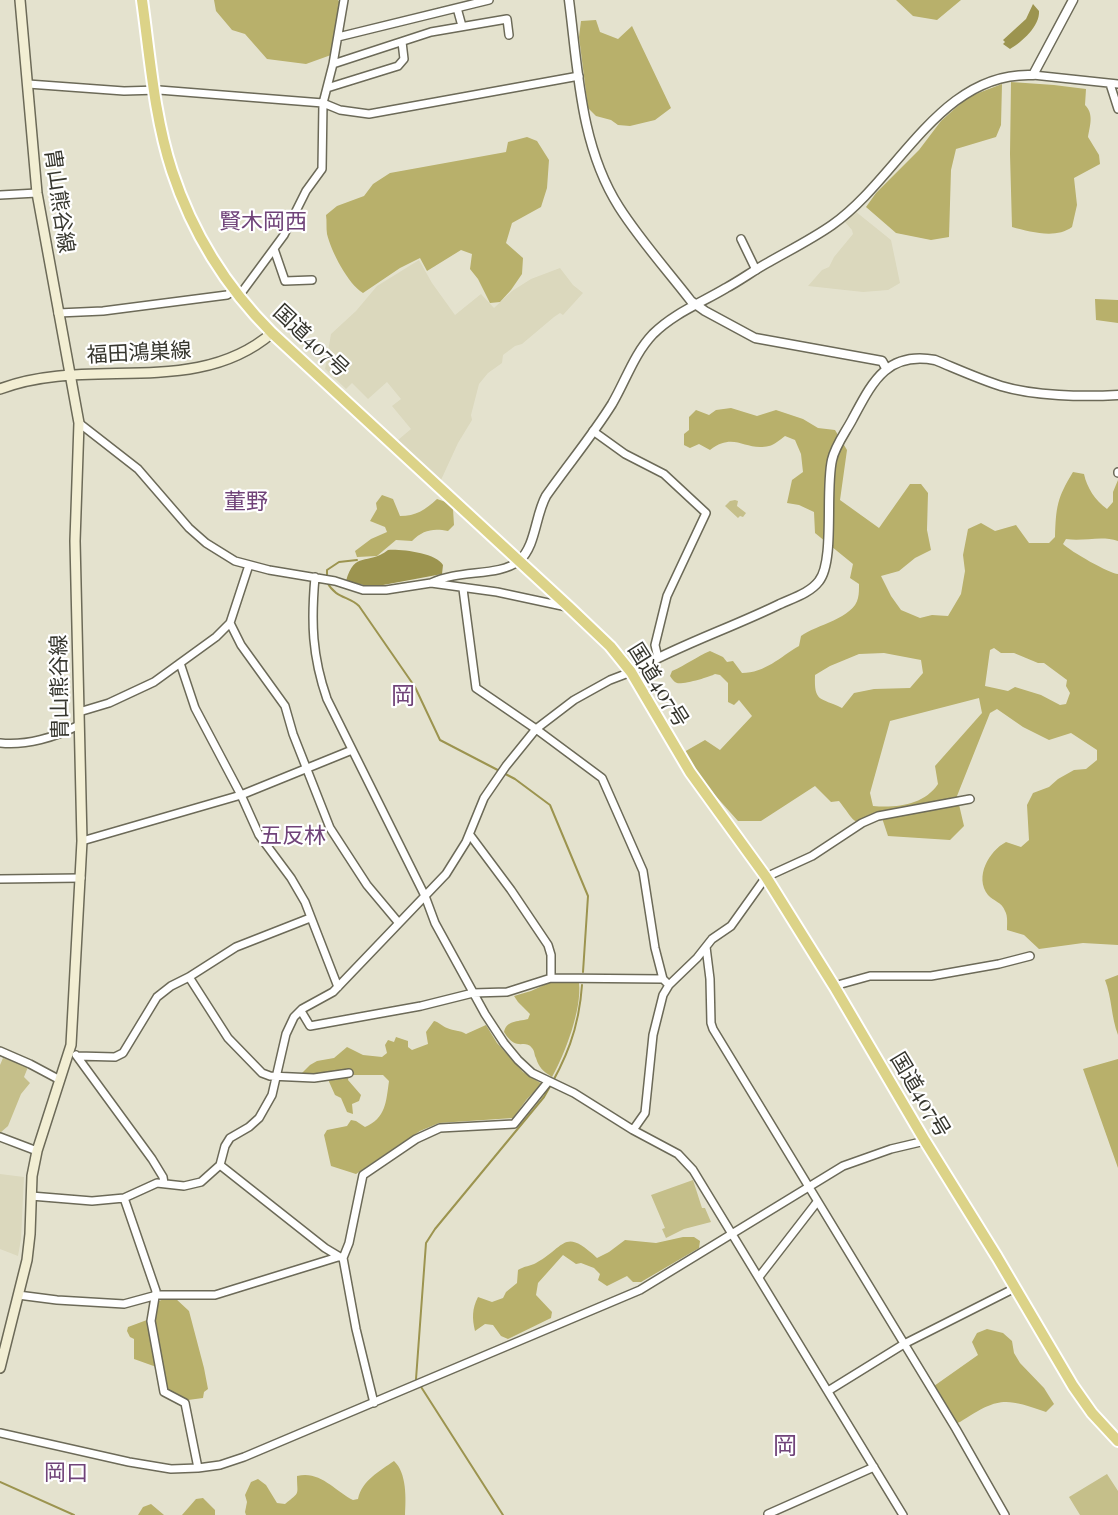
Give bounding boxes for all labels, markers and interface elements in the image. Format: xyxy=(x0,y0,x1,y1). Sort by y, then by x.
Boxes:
street label: 胄山熊谷線 xyxy=(39,147,79,255)
district label: 賢木岡西 xyxy=(219,209,307,235)
street label: 国道407号 xyxy=(268,300,354,382)
street label: 福田鴻巣線 xyxy=(86,338,192,368)
district label: 董野 xyxy=(224,489,268,515)
street label: 胄山熊谷線 xyxy=(46,634,74,740)
street label: 国道407号 xyxy=(622,638,694,732)
district label: 岡 xyxy=(391,683,415,711)
district label: 五反林 xyxy=(260,823,326,849)
street label: 国道407号 xyxy=(885,1048,955,1142)
district label: 岡 xyxy=(773,1433,797,1461)
district label: 岡口 xyxy=(44,1460,88,1486)

